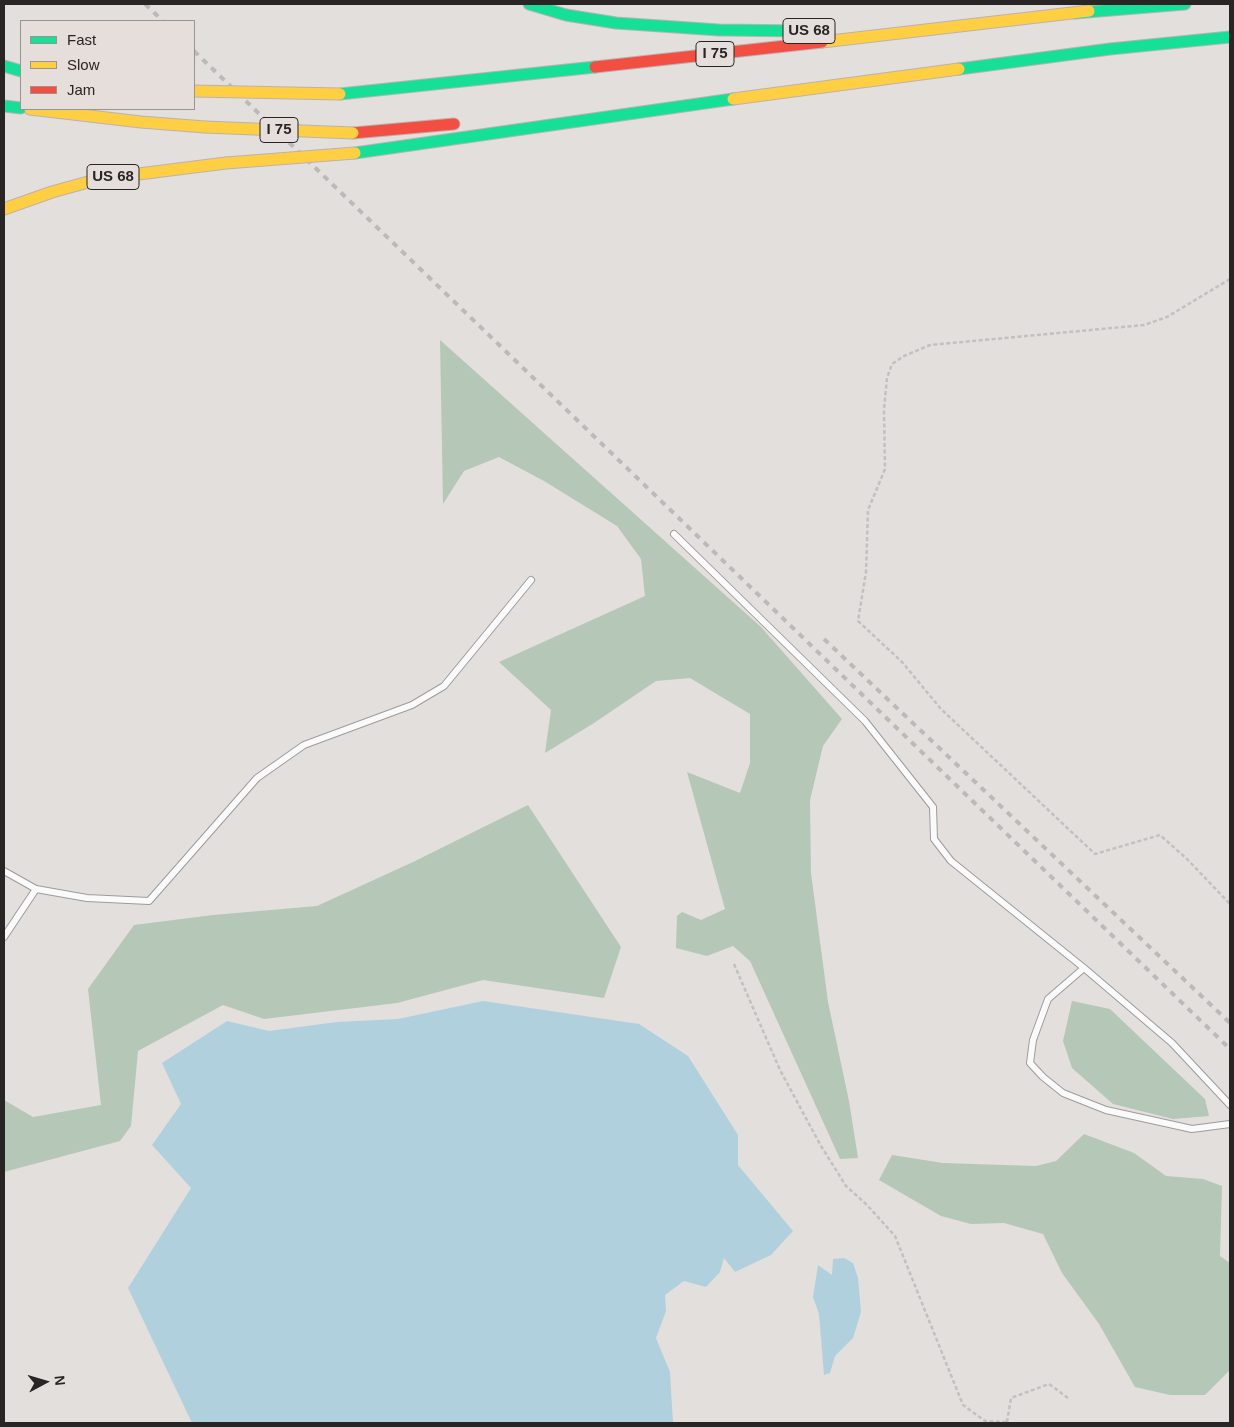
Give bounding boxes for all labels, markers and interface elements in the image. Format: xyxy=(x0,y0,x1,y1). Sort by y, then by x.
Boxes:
road number: US 68 xyxy=(783,18,835,44)
legend xyxy=(20,20,195,110)
text: Fast xyxy=(67,31,96,48)
road number: I 75 xyxy=(696,42,734,66)
text: Slow xyxy=(67,56,100,73)
text: Jam xyxy=(67,81,95,98)
road number: I 75 xyxy=(260,118,298,142)
road number: US 68 xyxy=(87,164,139,190)
north arrow xyxy=(20,1357,70,1407)
text: N xyxy=(51,1375,68,1386)

